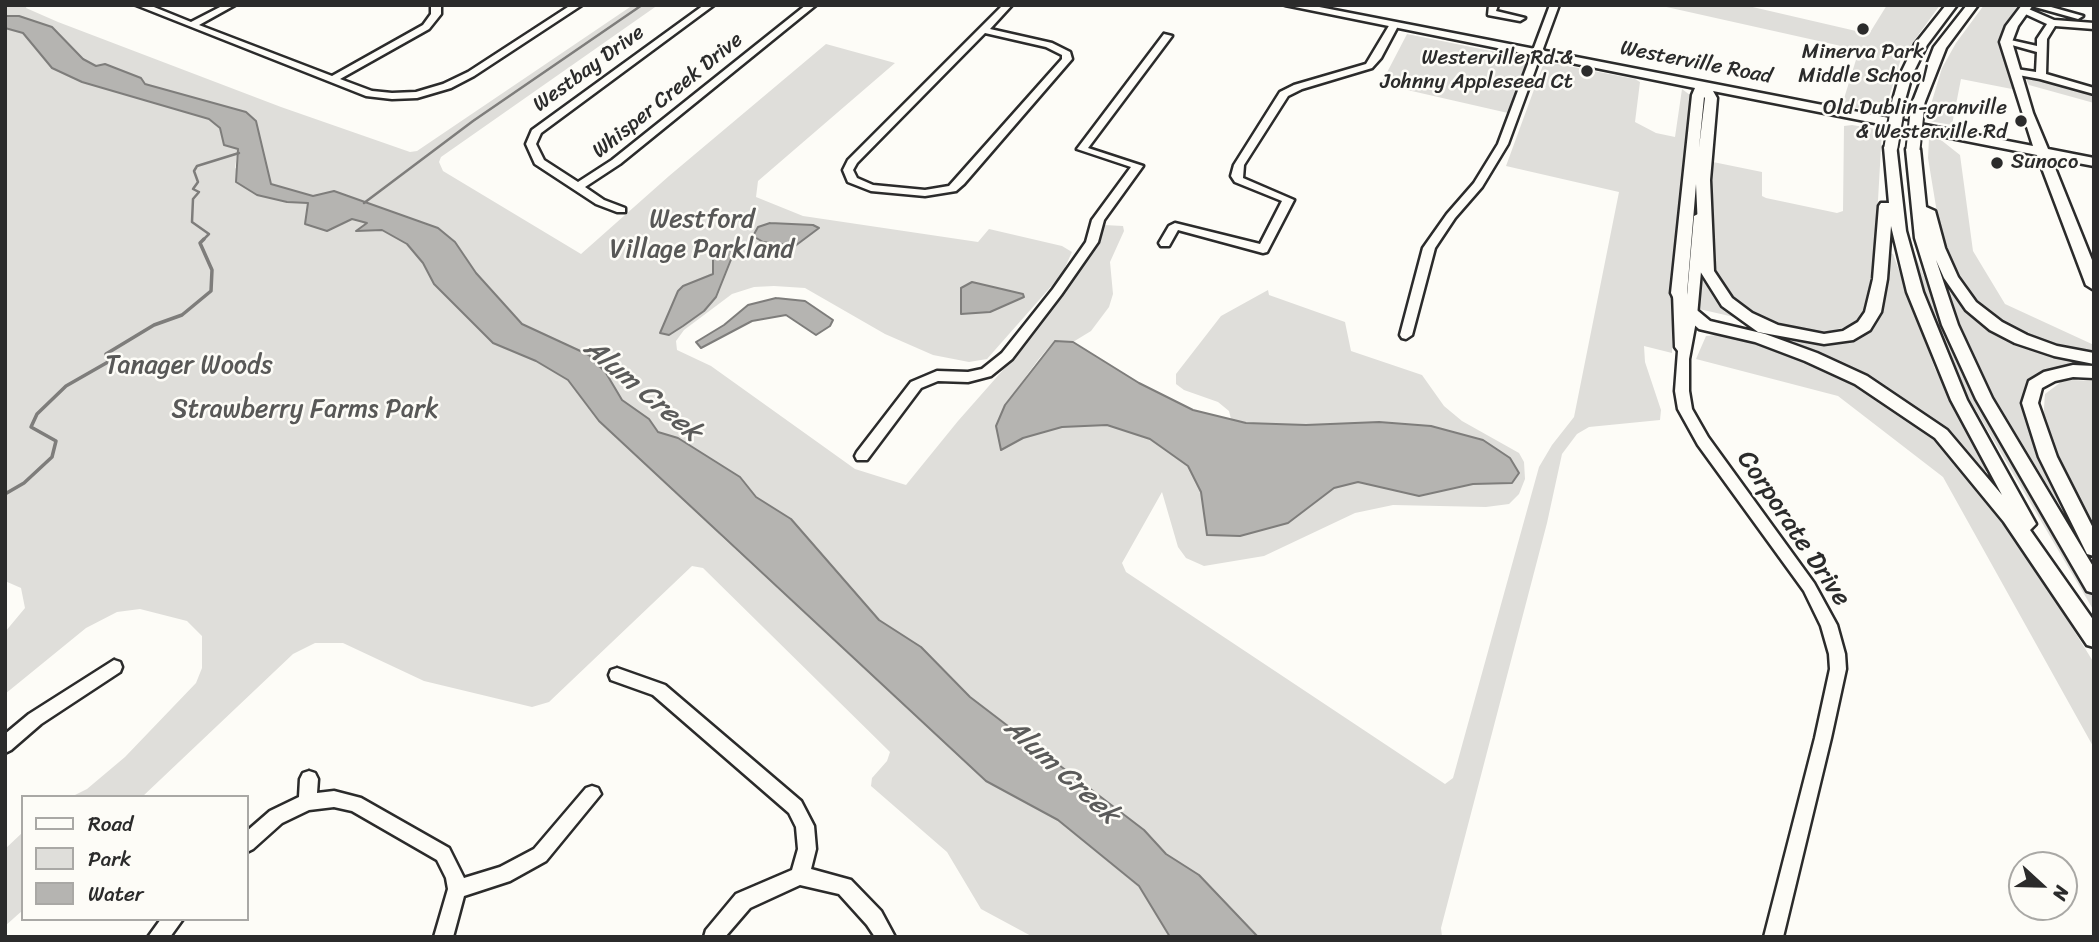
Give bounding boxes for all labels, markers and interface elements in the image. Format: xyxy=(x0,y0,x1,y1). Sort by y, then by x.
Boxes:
street label: Westbay Drive xyxy=(528,20,650,118)
marker: Minerva Park Middle School xyxy=(1855,21,1871,37)
street label: Whisper Creek Drive xyxy=(588,28,748,164)
street label: Westerville Road xyxy=(1618,36,1774,90)
place label: Minerva Park Middle School xyxy=(1798,40,1928,90)
place label: Westerville Rd & Johnny Appleseed Ct xyxy=(1380,46,1573,96)
marker: Westerville Rd & Johnny Appleseed Ct xyxy=(1579,63,1595,79)
place label: Old Dublin-granville & Westerville Rd xyxy=(1823,96,2007,146)
marker: Old Dublin-granville & Westerville Rd xyxy=(2013,113,2029,129)
place label: Sunoco xyxy=(2011,150,2078,176)
marker: Sunoco xyxy=(1989,155,2005,171)
park label: Westford Village Parkland xyxy=(610,204,794,266)
water label: Alum Creek xyxy=(577,332,707,450)
park label: Tanager Woods xyxy=(105,350,273,382)
park label: Strawberry Farms Park xyxy=(171,394,439,426)
street label: Corporate Drive xyxy=(1729,445,1857,613)
water label: Alum Creek xyxy=(997,712,1125,832)
legend xyxy=(21,795,248,921)
text: Road xyxy=(88,805,133,843)
text: Park xyxy=(88,840,131,878)
north arrow xyxy=(2008,851,2078,921)
text: Water xyxy=(88,875,143,913)
text: N xyxy=(2043,881,2079,906)

